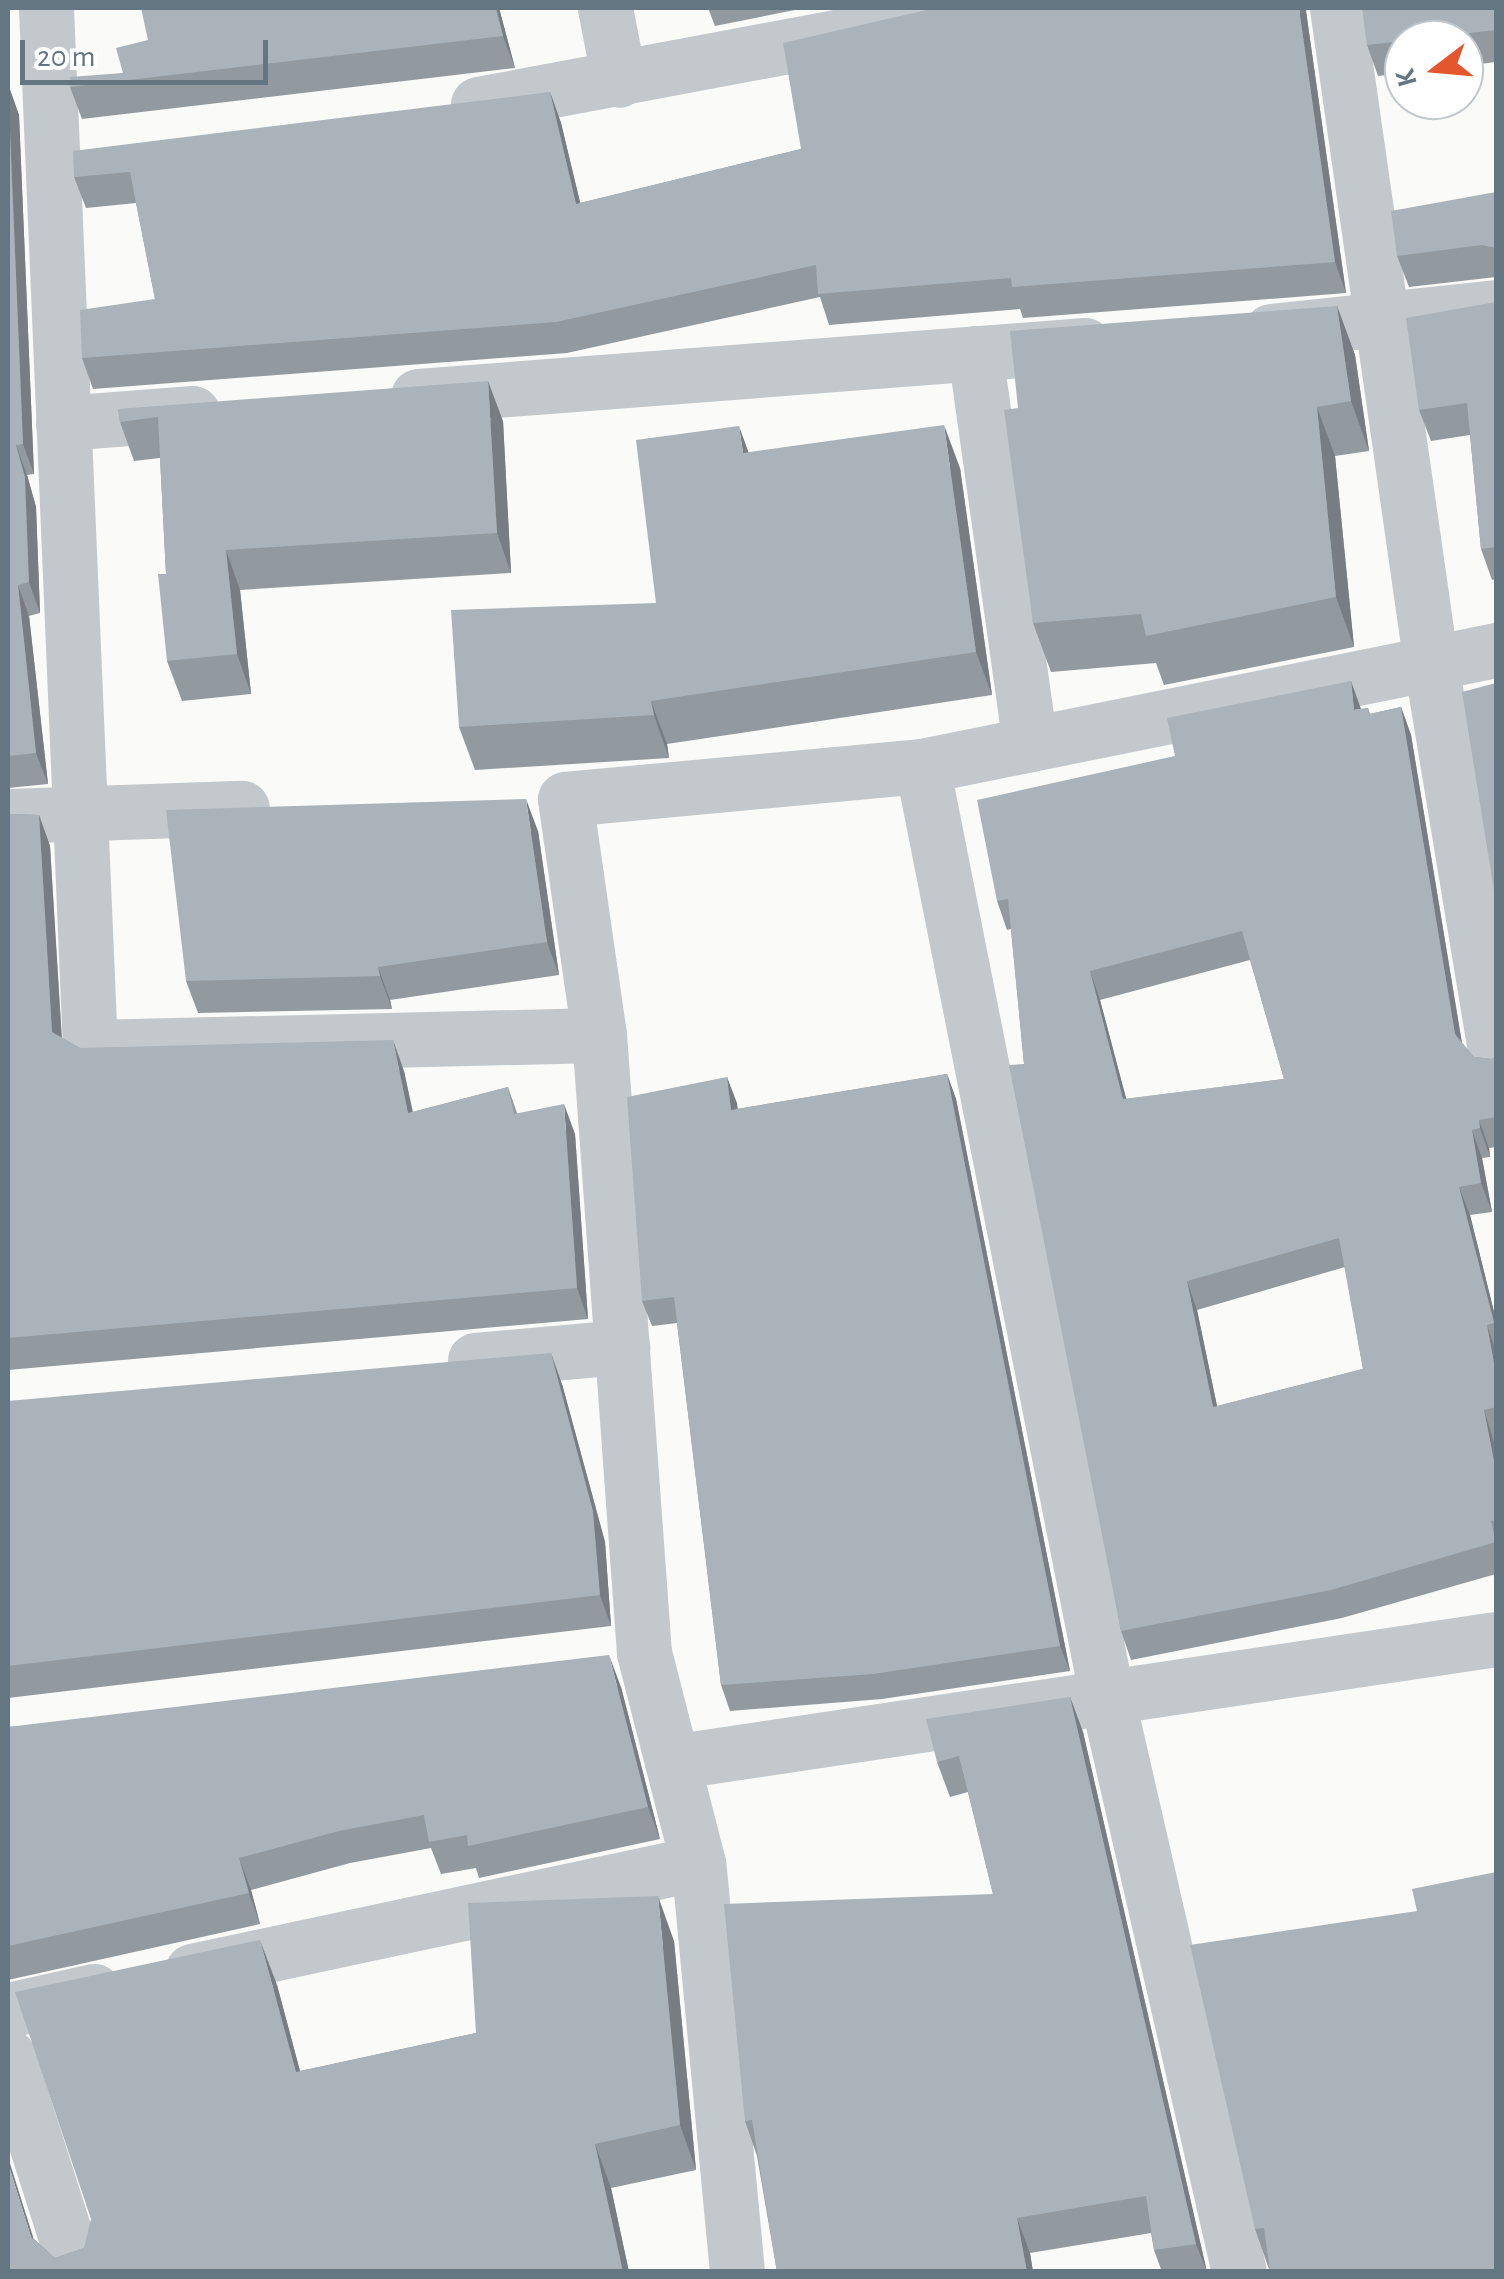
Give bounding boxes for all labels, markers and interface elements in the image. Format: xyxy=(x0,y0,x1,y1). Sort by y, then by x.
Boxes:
scale bar xyxy=(25,20,272,82)
north arrow xyxy=(1384,20,1484,120)
text: 20 m xyxy=(37,42,95,72)
text: K xyxy=(1391,66,1423,89)

